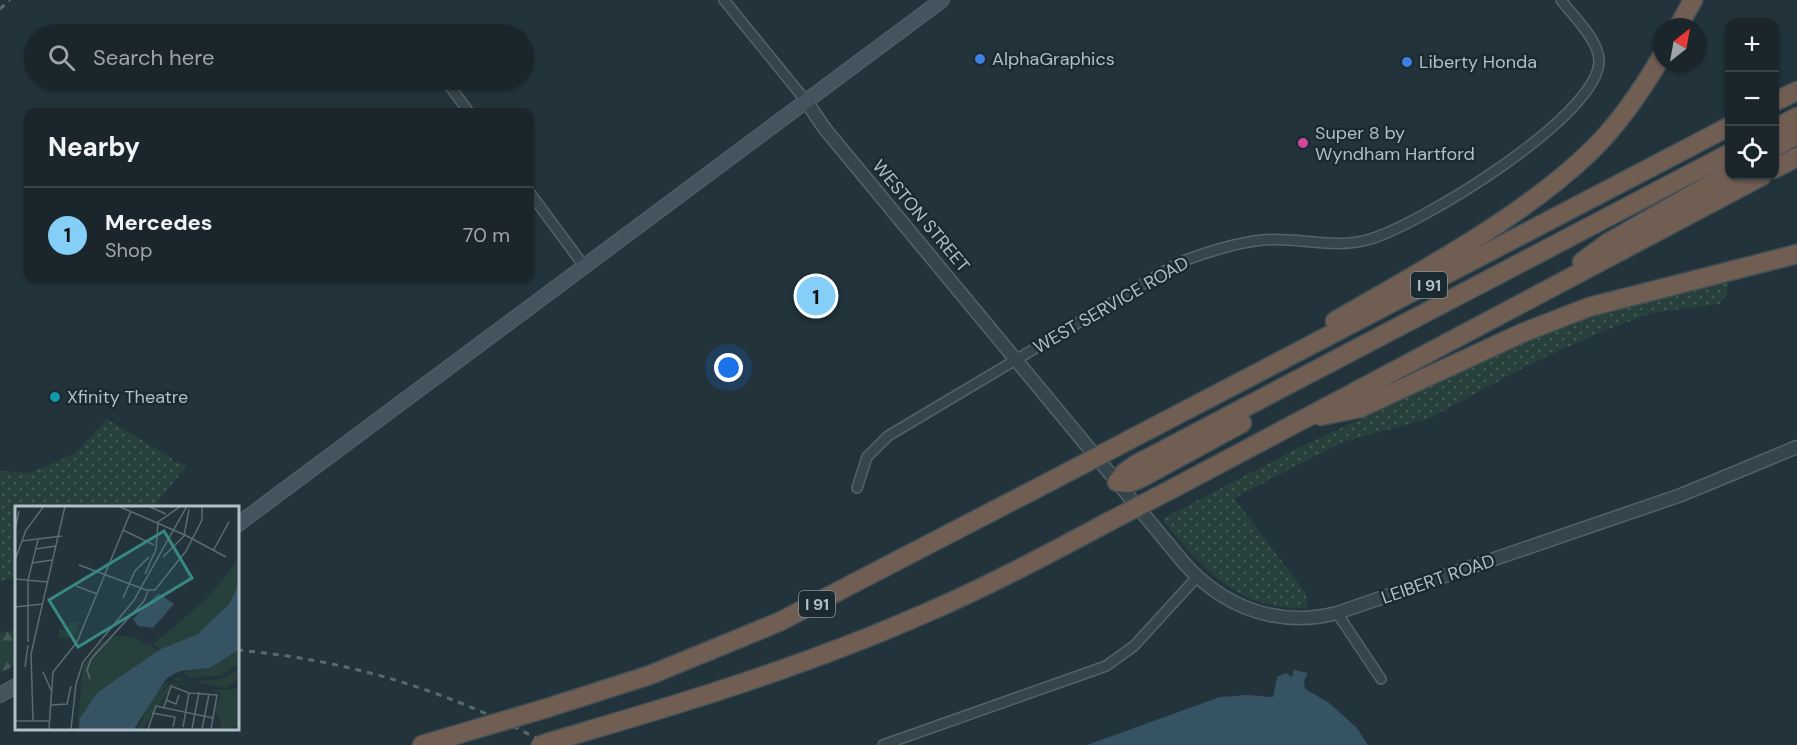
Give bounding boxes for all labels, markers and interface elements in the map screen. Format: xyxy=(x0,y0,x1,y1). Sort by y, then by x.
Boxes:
north arrow xyxy=(1653,18,1707,72)
map controls xyxy=(1725,18,1779,180)
button: + xyxy=(1725,18,1779,72)
search box xyxy=(24,24,534,90)
icon: search xyxy=(45,41,78,74)
text: Search here xyxy=(93,43,214,72)
place label: AlphaGraphics xyxy=(992,47,1115,71)
place label: Liberty Honda xyxy=(1419,50,1537,74)
marker: AlphaGraphics xyxy=(973,52,987,66)
marker: Liberty Honda xyxy=(1400,55,1414,69)
button: − xyxy=(1725,72,1779,126)
place label: Super 8 by Wyndham Hartford xyxy=(1315,121,1475,166)
button: locate xyxy=(1725,126,1779,180)
text: Nearby xyxy=(48,130,140,164)
marker: Super 8 by Wyndham Hartford xyxy=(1296,136,1310,150)
street label: WESTON STREET xyxy=(867,155,975,277)
text: Mercedes xyxy=(105,208,213,237)
text: 1 xyxy=(64,222,71,248)
text: 70 m xyxy=(463,222,510,248)
text: Shop xyxy=(105,237,152,263)
street label: WEST SERVICE ROAD xyxy=(1029,251,1193,359)
road number: I 91 xyxy=(1411,272,1447,298)
pin: 1 xyxy=(796,274,836,318)
your location xyxy=(714,353,743,382)
place label: Xfinity Theatre xyxy=(67,385,188,409)
marker: Xfinity Theatre xyxy=(48,390,62,404)
inset map xyxy=(15,506,238,730)
street label: LEIBERT ROAD xyxy=(1378,548,1498,610)
road number: I 91 xyxy=(799,591,835,617)

